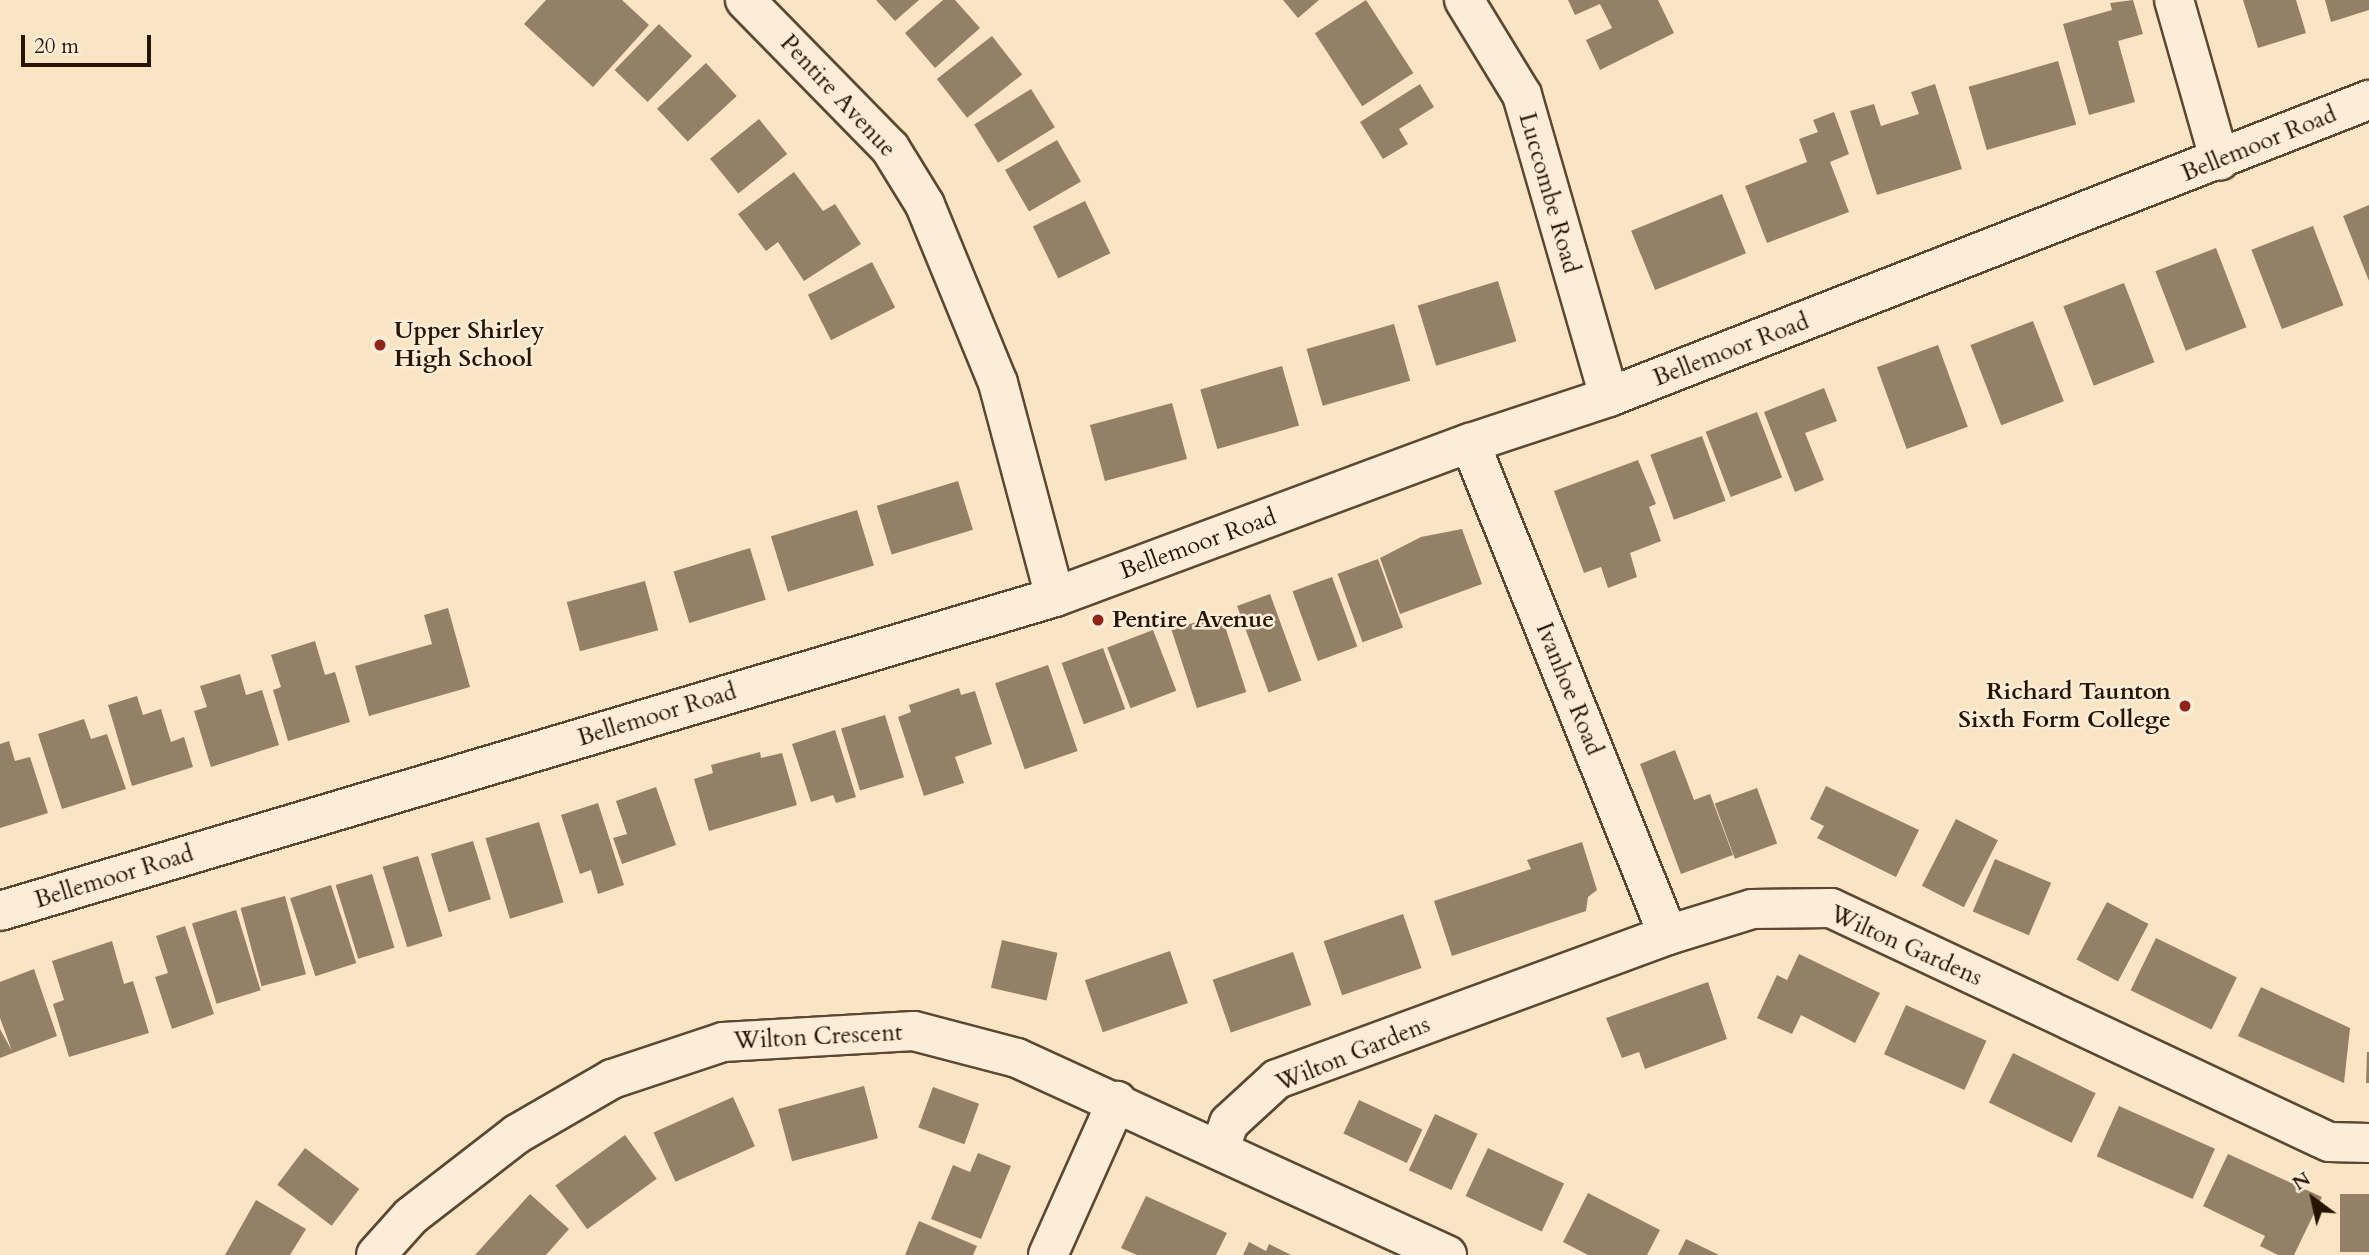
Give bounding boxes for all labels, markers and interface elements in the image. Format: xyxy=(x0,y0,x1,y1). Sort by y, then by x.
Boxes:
scale bar xyxy=(24,21,154,65)
street label: Pentire Avenue xyxy=(774,29,902,163)
text: 20 m xyxy=(34,32,79,61)
street label: Bellemoor Road xyxy=(2177,100,2341,188)
street label: Luccombe Road xyxy=(1512,109,1586,277)
street label: Bellemoor Road xyxy=(1649,307,1813,393)
place label: Upper Shirley High School xyxy=(394,317,544,373)
marker: Upper Shirley High School xyxy=(372,337,388,353)
street label: Bellemoor Road xyxy=(1116,502,1280,586)
place label: Pentire Avenue xyxy=(1112,606,1274,634)
marker: Pentire Avenue xyxy=(1090,612,1106,628)
street label: Ivanhoe Road xyxy=(1529,618,1609,760)
street label: Bellemoor Road xyxy=(574,677,740,753)
place label: Richard Taunton Sixth Form College xyxy=(1958,678,2171,734)
marker: Richard Taunton Sixth Form College xyxy=(2177,698,2193,714)
street label: Bellemoor Road xyxy=(31,839,197,915)
street label: Wilton Gardens xyxy=(1825,900,1987,992)
street label: Wilton Gardens xyxy=(1272,1010,1434,1098)
street label: Wilton Crescent xyxy=(733,1018,903,1056)
north arrow xyxy=(2278,1164,2348,1234)
text: N xyxy=(2288,1166,2316,1197)

